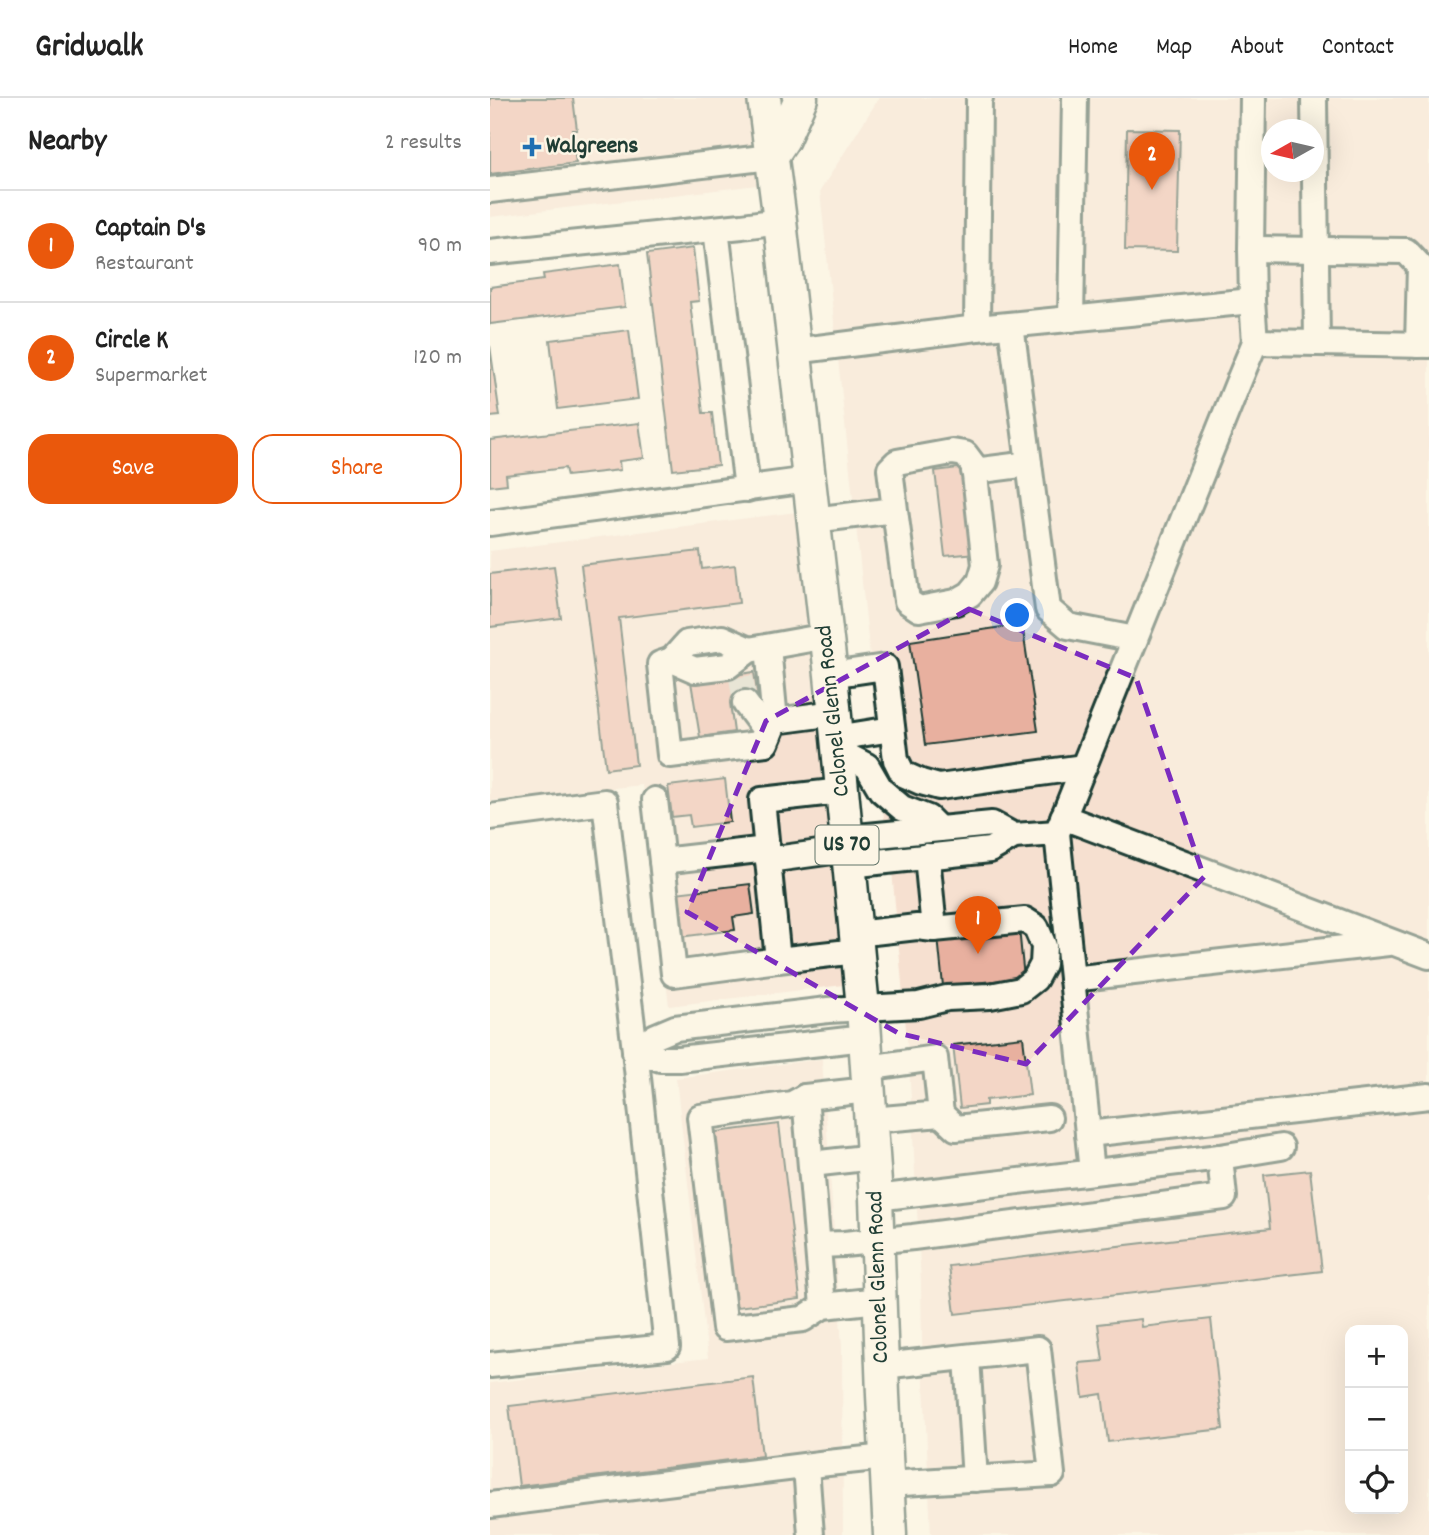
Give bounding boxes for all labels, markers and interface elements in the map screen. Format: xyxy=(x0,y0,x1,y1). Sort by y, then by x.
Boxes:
text: Gridwalk xyxy=(35,25,144,72)
text: Home xyxy=(1068,31,1118,65)
text: Map xyxy=(1156,31,1192,65)
text: About xyxy=(1230,31,1284,65)
text: Contact xyxy=(1322,31,1394,65)
north arrow xyxy=(1261,119,1324,182)
text: Nearby xyxy=(28,122,106,165)
text: 2 results xyxy=(385,127,462,160)
place label: Walgreens xyxy=(546,130,638,164)
pin: 2 xyxy=(1129,132,1175,190)
marker: Walgreens xyxy=(524,139,540,155)
text: Captain D's xyxy=(95,211,206,248)
text: 1 xyxy=(48,230,54,263)
text: 90 m xyxy=(418,230,462,263)
text: Restaurant xyxy=(95,248,194,281)
text: Circle K xyxy=(95,323,168,360)
text: 2 xyxy=(46,342,56,375)
text: 120 m xyxy=(413,342,462,375)
text: Supermarket xyxy=(95,360,207,393)
button: Save xyxy=(28,434,238,504)
button: Share xyxy=(252,434,462,504)
your location xyxy=(1000,598,1034,632)
street label: Colonel Glenn Road xyxy=(808,623,860,799)
road number: US 70 xyxy=(816,825,878,864)
pin: 1 xyxy=(955,896,1001,954)
street label: Colonel Glenn Road xyxy=(859,1190,899,1364)
map controls xyxy=(1345,1325,1408,1514)
button: + xyxy=(1345,1325,1408,1388)
button: − xyxy=(1345,1388,1408,1451)
button: locate xyxy=(1345,1451,1408,1514)

